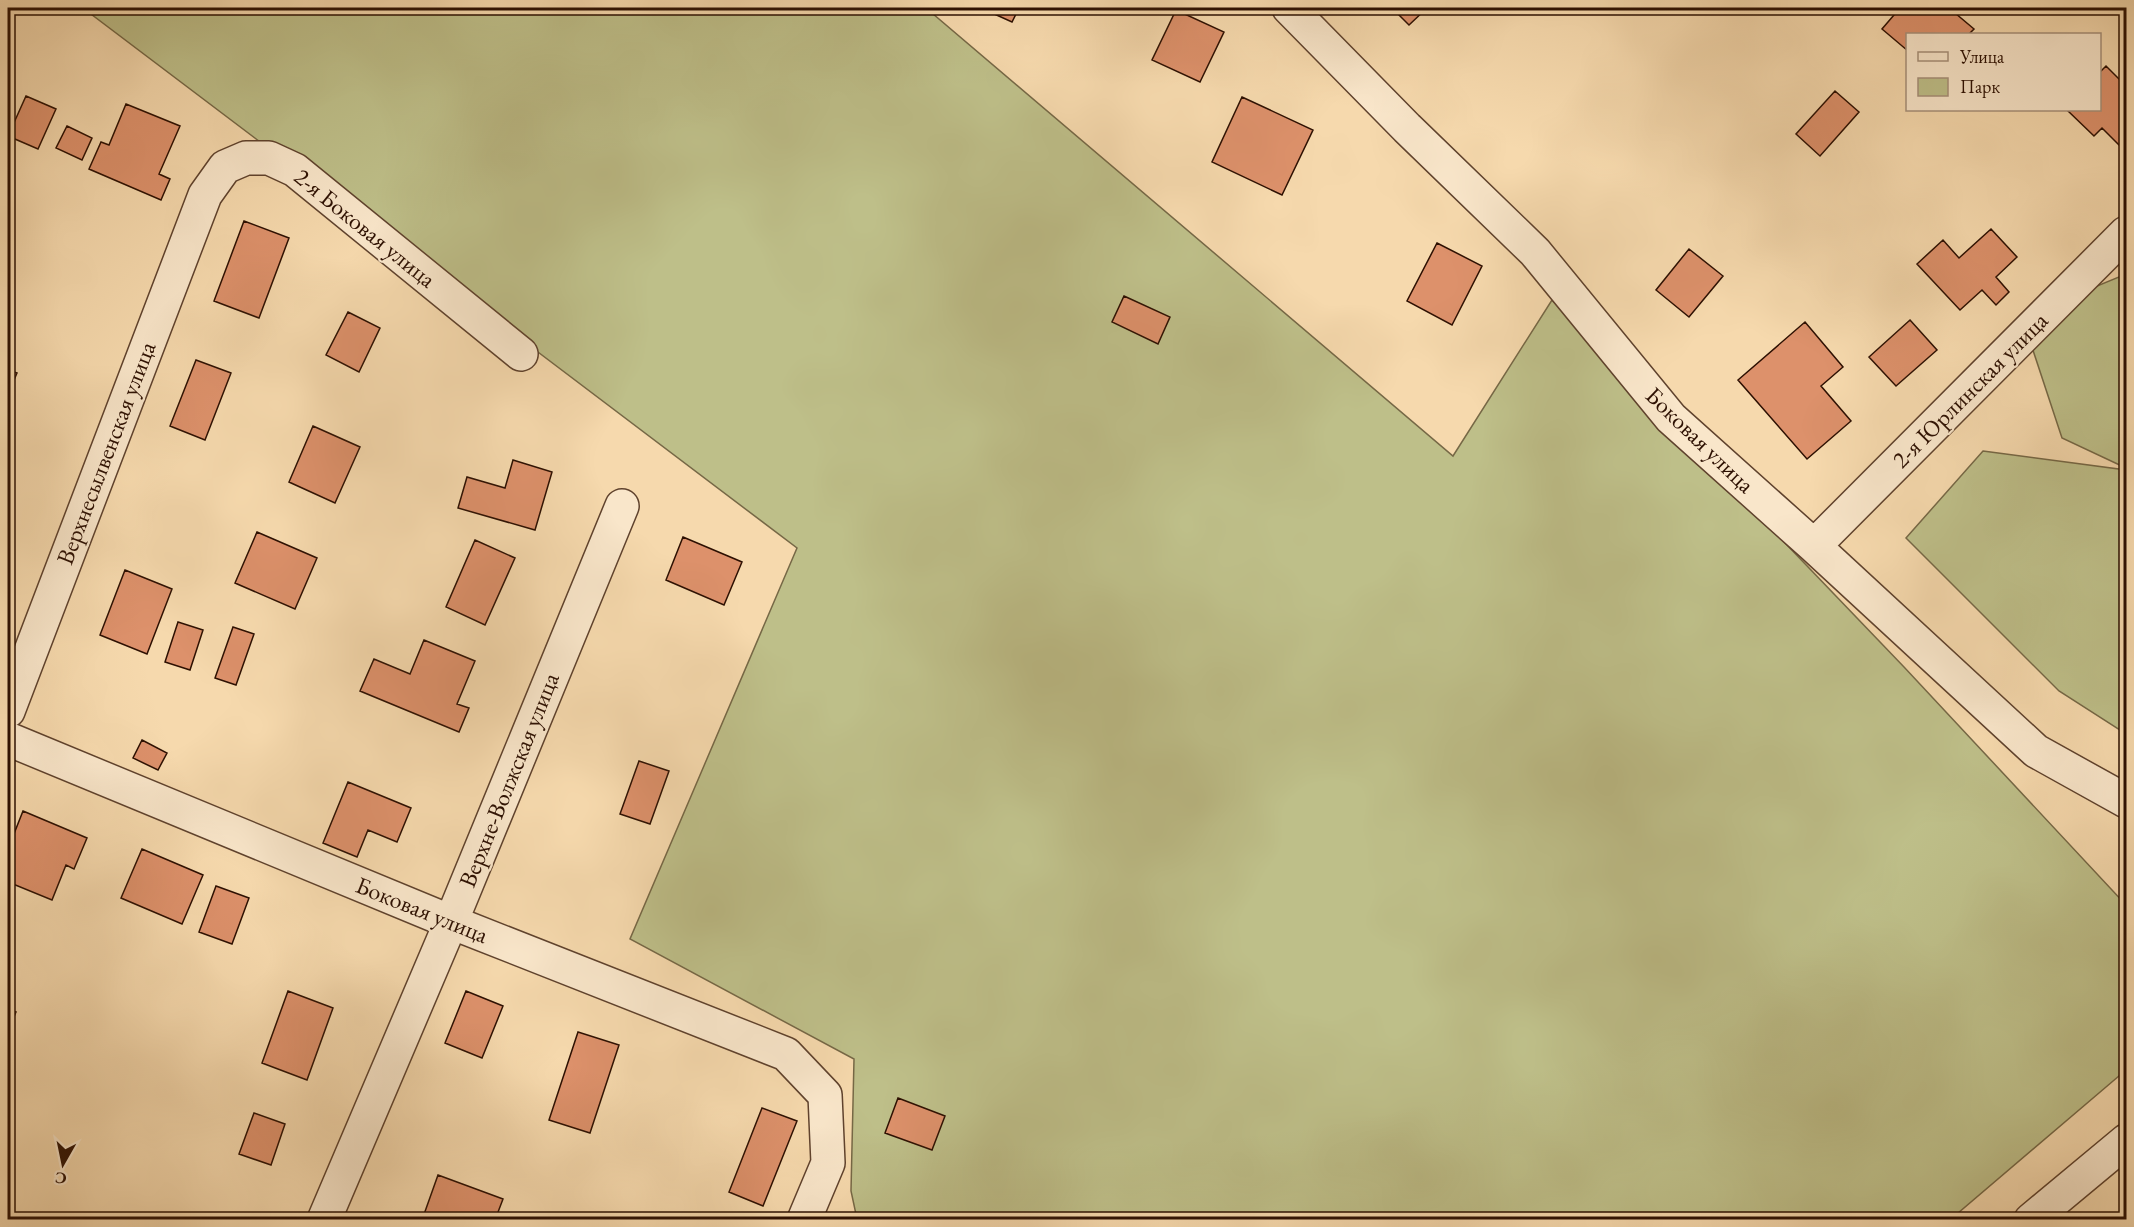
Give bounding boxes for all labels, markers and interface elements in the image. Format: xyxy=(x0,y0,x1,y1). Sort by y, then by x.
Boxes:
legend xyxy=(1906,33,2101,111)
text: Улица xyxy=(1959,45,2005,68)
text: Парк xyxy=(1960,75,2000,98)
street label: 2-я Боковая улица xyxy=(288,161,443,295)
street label: 2-я Юрлинская улица xyxy=(1885,305,2055,474)
street label: Верхнесылвенская улица xyxy=(49,337,163,569)
street label: Боковая улица xyxy=(1639,380,1762,500)
street label: Верхне-Волжская улица xyxy=(451,668,566,892)
street label: Боковая улица xyxy=(351,869,493,950)
north arrow xyxy=(33,1134,93,1194)
text: С xyxy=(53,1167,68,1190)

